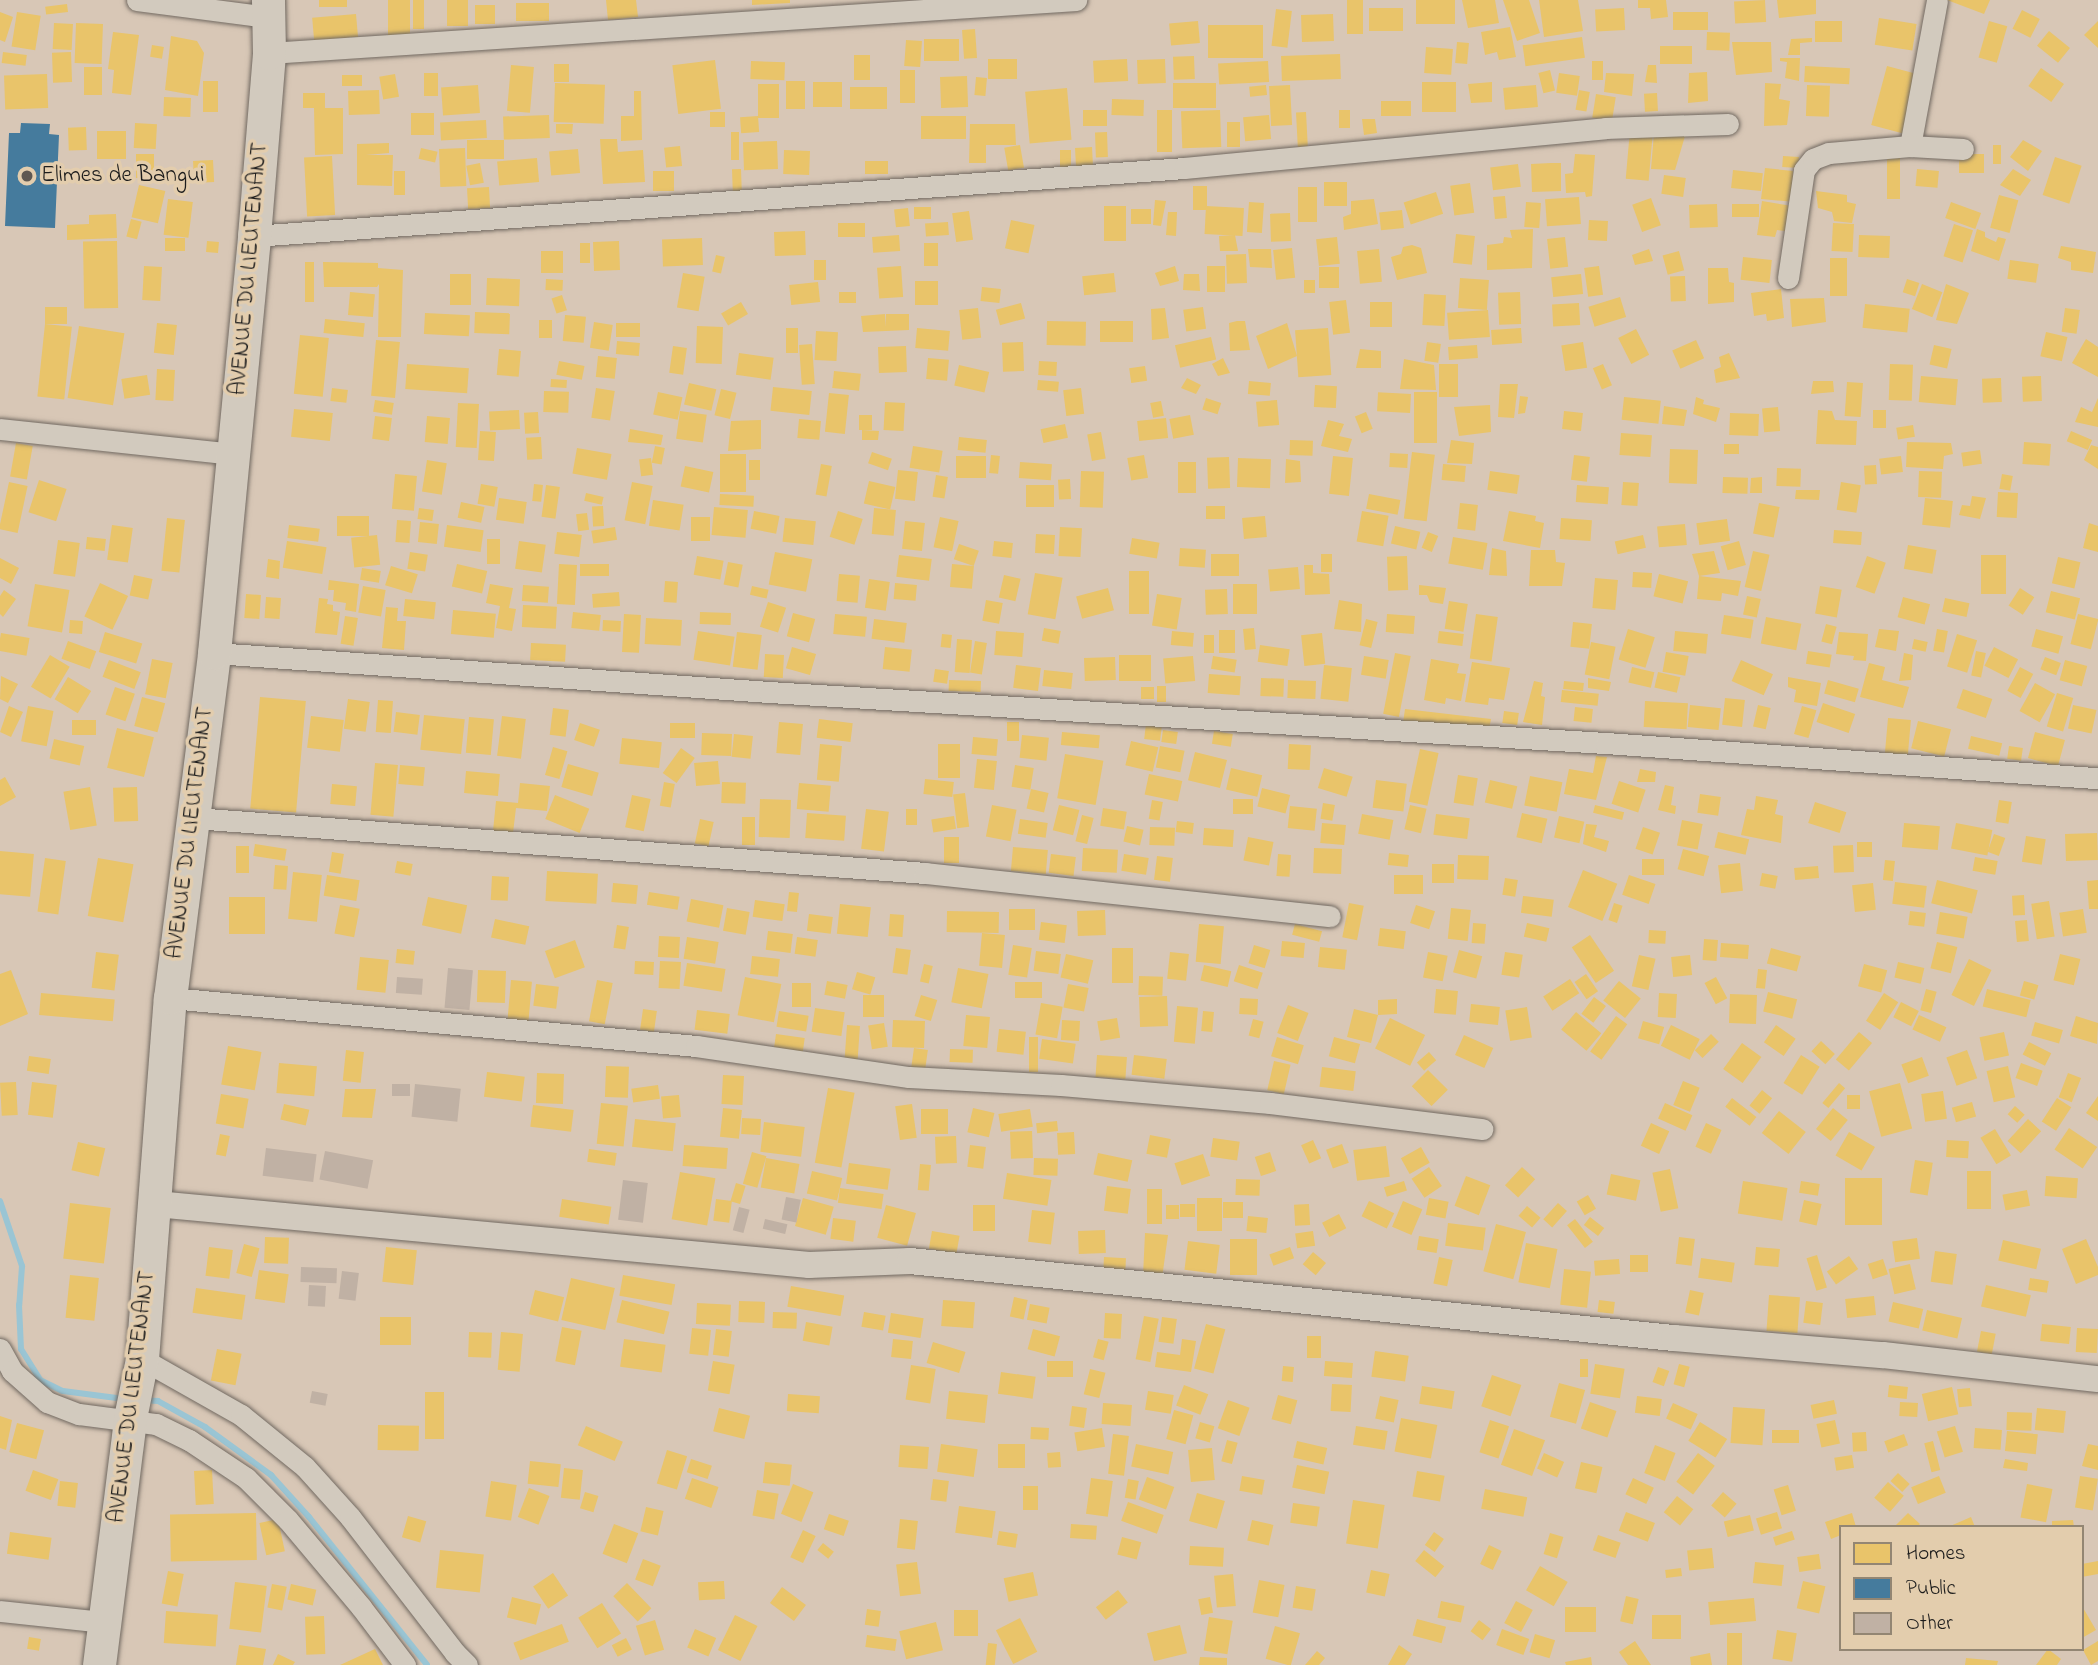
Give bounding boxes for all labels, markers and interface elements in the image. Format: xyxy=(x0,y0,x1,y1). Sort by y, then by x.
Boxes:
street label: AVENUE DU LIEUTENANT xyxy=(225,141,275,397)
place label: Elimes de Bangui xyxy=(41,162,204,190)
marker: Elimes de Bangui xyxy=(19,168,35,184)
street label: AVENUE DU LIEUTENANT xyxy=(162,705,220,961)
street label: AVENUE DU LIEUTENANT xyxy=(104,1269,162,1525)
legend xyxy=(1839,1525,2084,1651)
text: Homes xyxy=(1906,1539,1966,1569)
text: Public xyxy=(1906,1574,1956,1604)
text: Other xyxy=(1906,1609,1953,1639)

